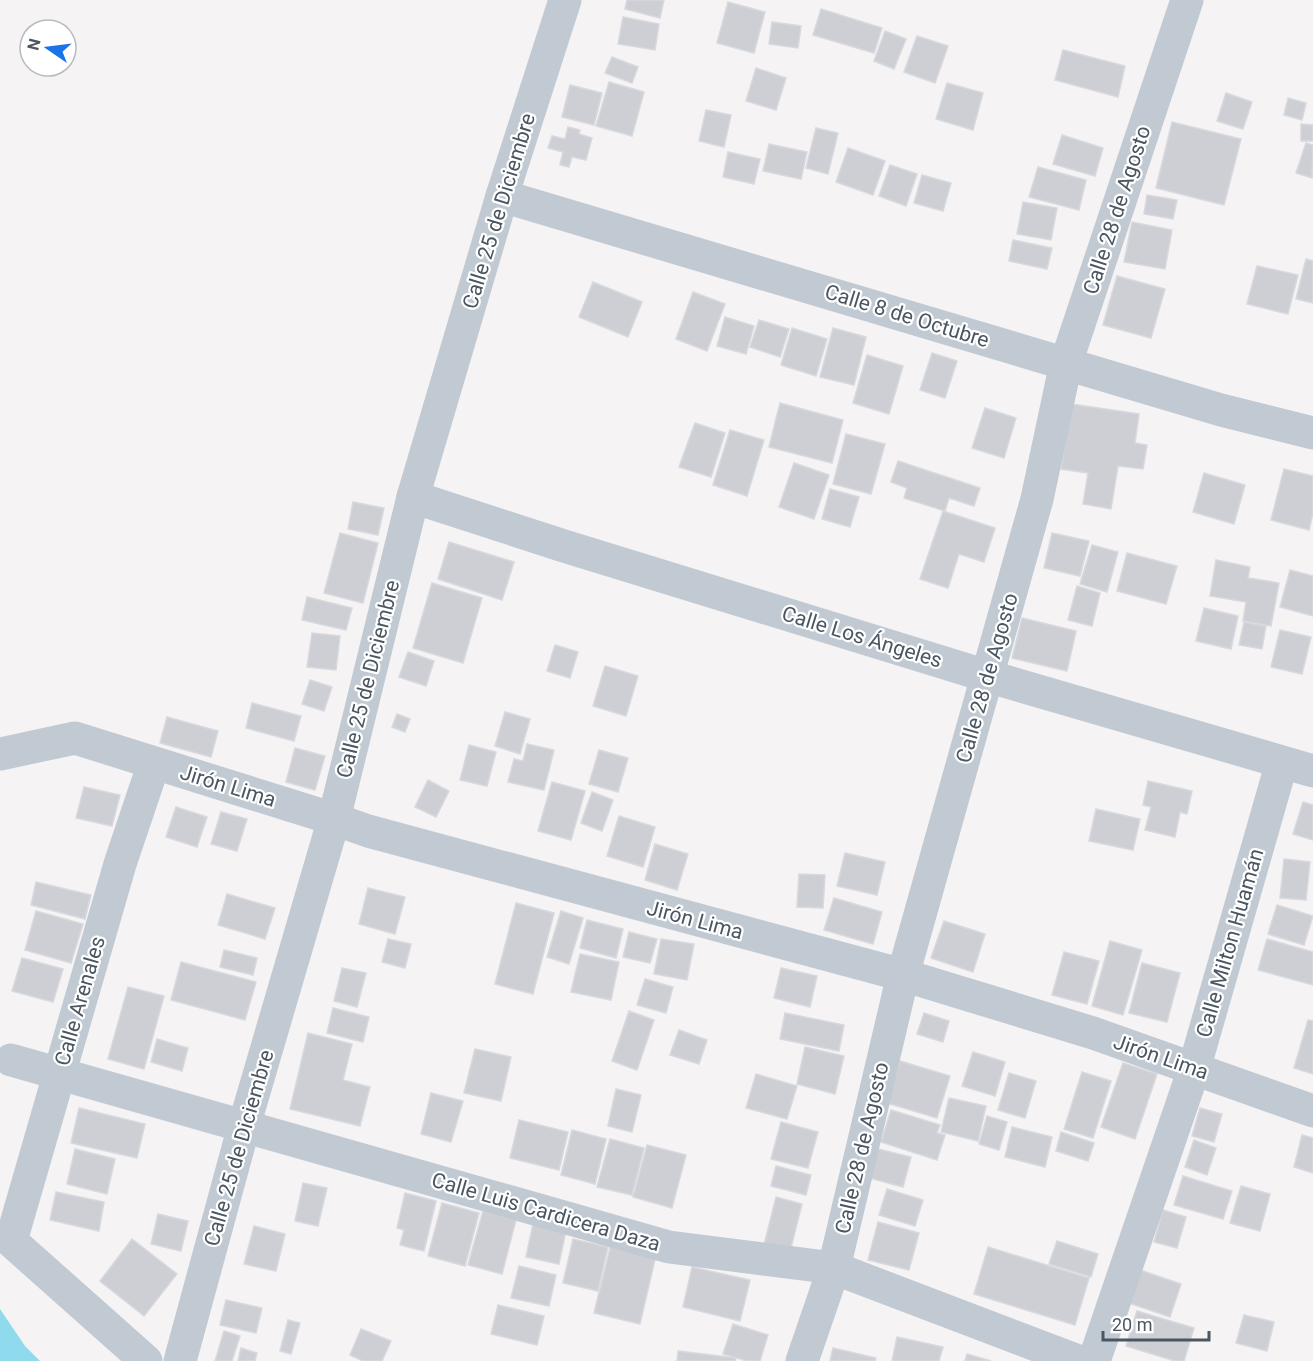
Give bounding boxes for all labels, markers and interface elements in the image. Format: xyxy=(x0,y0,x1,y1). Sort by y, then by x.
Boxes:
north arrow xyxy=(18,18,78,78)
text: N xyxy=(23,37,45,52)
street label: Calle 25 de Diciembre xyxy=(458,110,540,312)
street label: Calle 28 de Agosto xyxy=(1078,123,1156,297)
street label: Calle 8 de Octubre xyxy=(822,280,992,352)
street label: Calle 25 de Diciembre xyxy=(332,578,404,780)
street label: Calle 28 de Agosto xyxy=(951,590,1023,766)
street label: Calle Los Ángeles xyxy=(779,601,945,673)
street label: Jirón Lima xyxy=(177,760,279,812)
street label: Calle Milton Huamán xyxy=(1192,846,1268,1040)
street label: Jirón Lima xyxy=(644,896,746,944)
street label: Calle Arenales xyxy=(50,934,110,1068)
street label: Jirón Lima xyxy=(1110,1030,1212,1084)
street label: Calle 25 de Diciembre xyxy=(199,1047,279,1249)
street label: Calle 28 de Agosto xyxy=(831,1060,893,1236)
street label: Calle Luis Cardicera Daza xyxy=(429,1168,663,1256)
scale bar xyxy=(1103,1304,1210,1342)
text: 20 m xyxy=(1112,1314,1152,1335)

